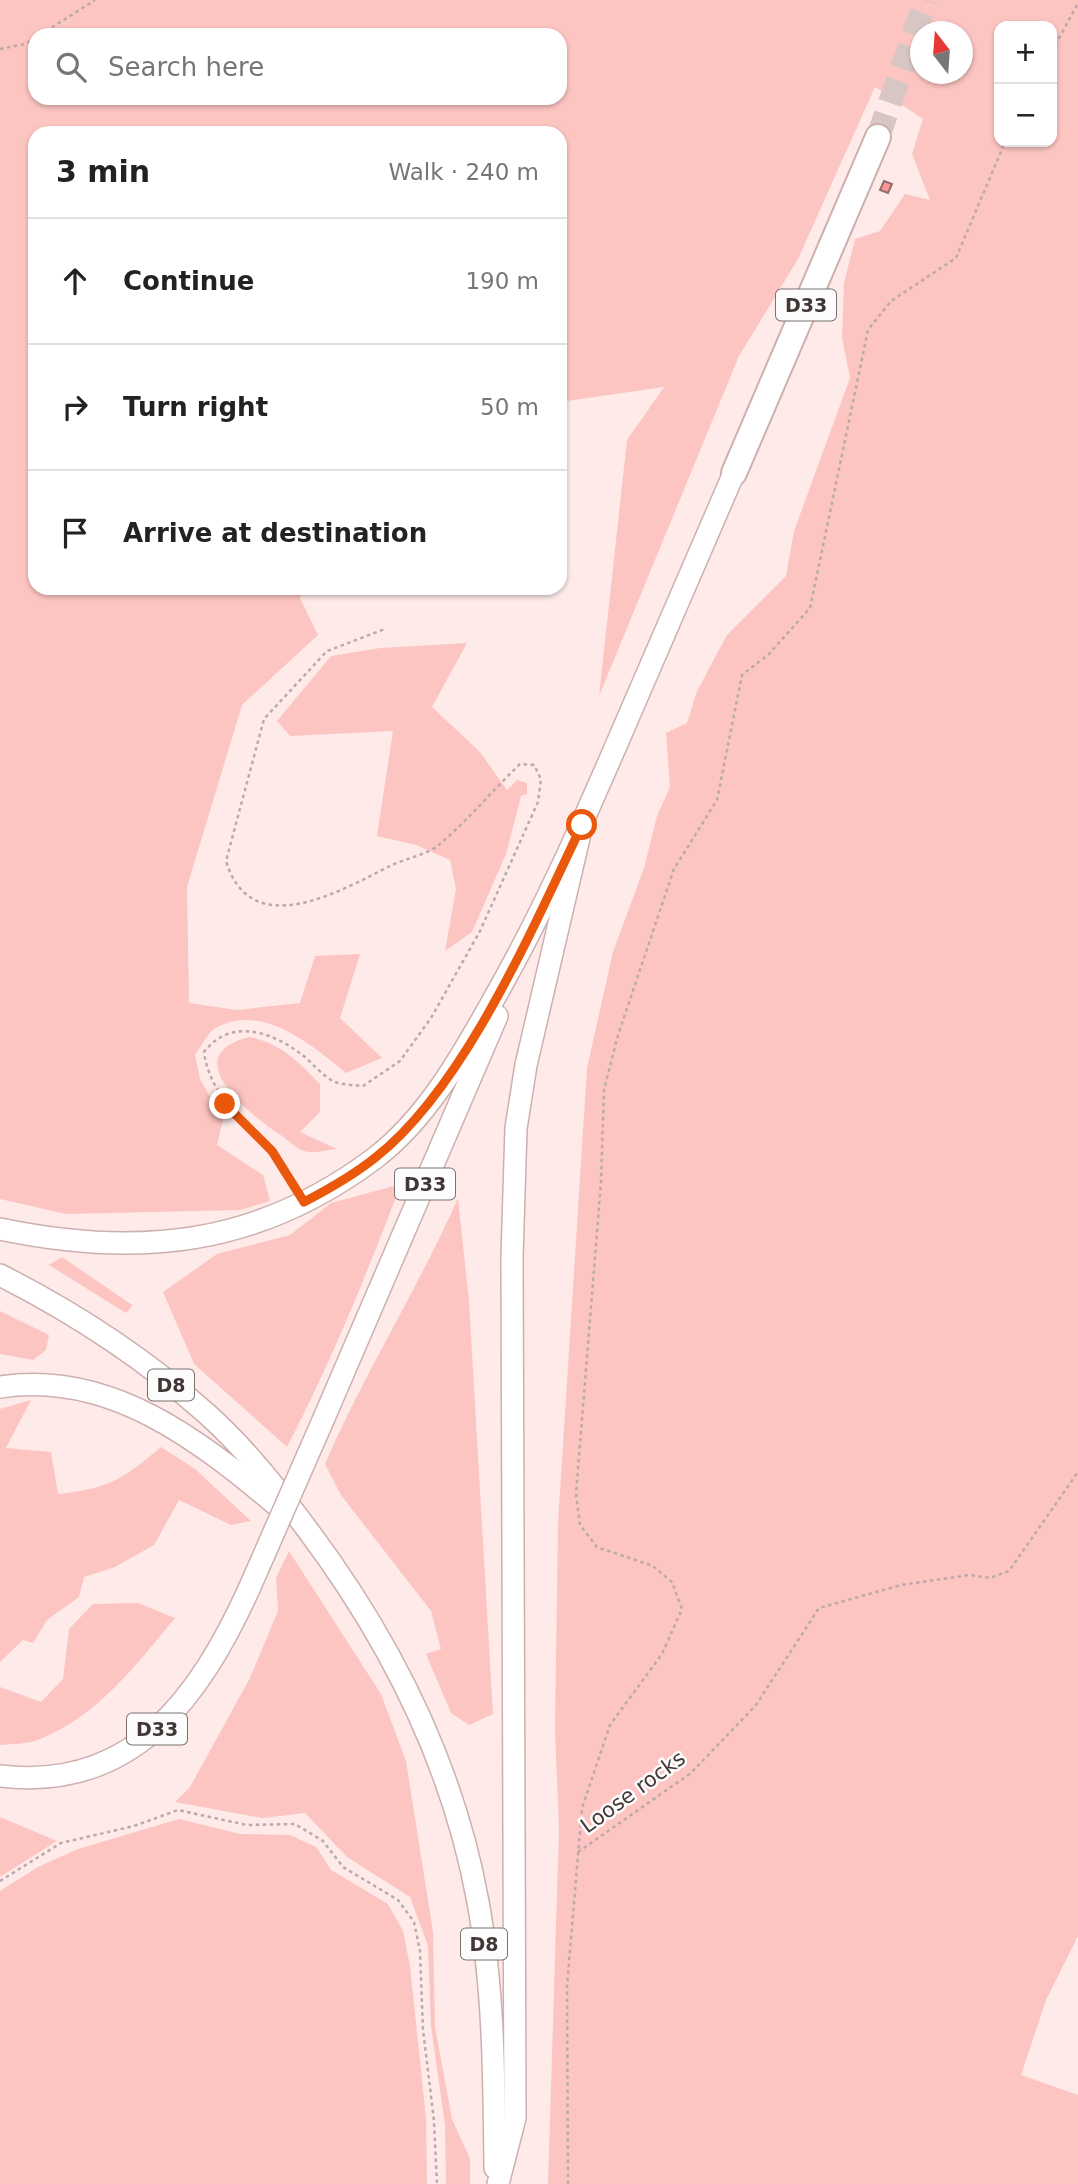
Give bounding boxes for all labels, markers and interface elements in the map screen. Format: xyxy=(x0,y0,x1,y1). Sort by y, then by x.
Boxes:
north arrow xyxy=(910,21,973,84)
map controls xyxy=(994,21,1057,147)
button: + xyxy=(994,21,1057,84)
search box xyxy=(28,28,567,105)
icon: search xyxy=(52,48,90,86)
text: Search here xyxy=(108,52,264,82)
button: − xyxy=(994,84,1057,147)
text: 3 min xyxy=(56,154,150,189)
text: Walk · 240 m xyxy=(388,159,539,185)
icon: ahead xyxy=(56,262,94,300)
text: Continue xyxy=(123,266,254,296)
text: 190 m xyxy=(465,268,539,294)
road number: D33 xyxy=(776,290,836,320)
icon: right xyxy=(56,388,94,426)
text: Turn right xyxy=(123,392,268,422)
text: 50 m xyxy=(480,394,539,420)
icon: arrive xyxy=(56,514,94,552)
text: Arrive at destination xyxy=(123,518,427,548)
route start xyxy=(566,809,597,840)
route end xyxy=(209,1088,240,1119)
road number: D33 xyxy=(395,1168,455,1200)
road number: D8 xyxy=(148,1370,194,1400)
road number: D33 xyxy=(127,1714,187,1744)
street label: Loose rocks xyxy=(576,1746,690,1838)
road number: D8 xyxy=(461,1928,507,1960)

